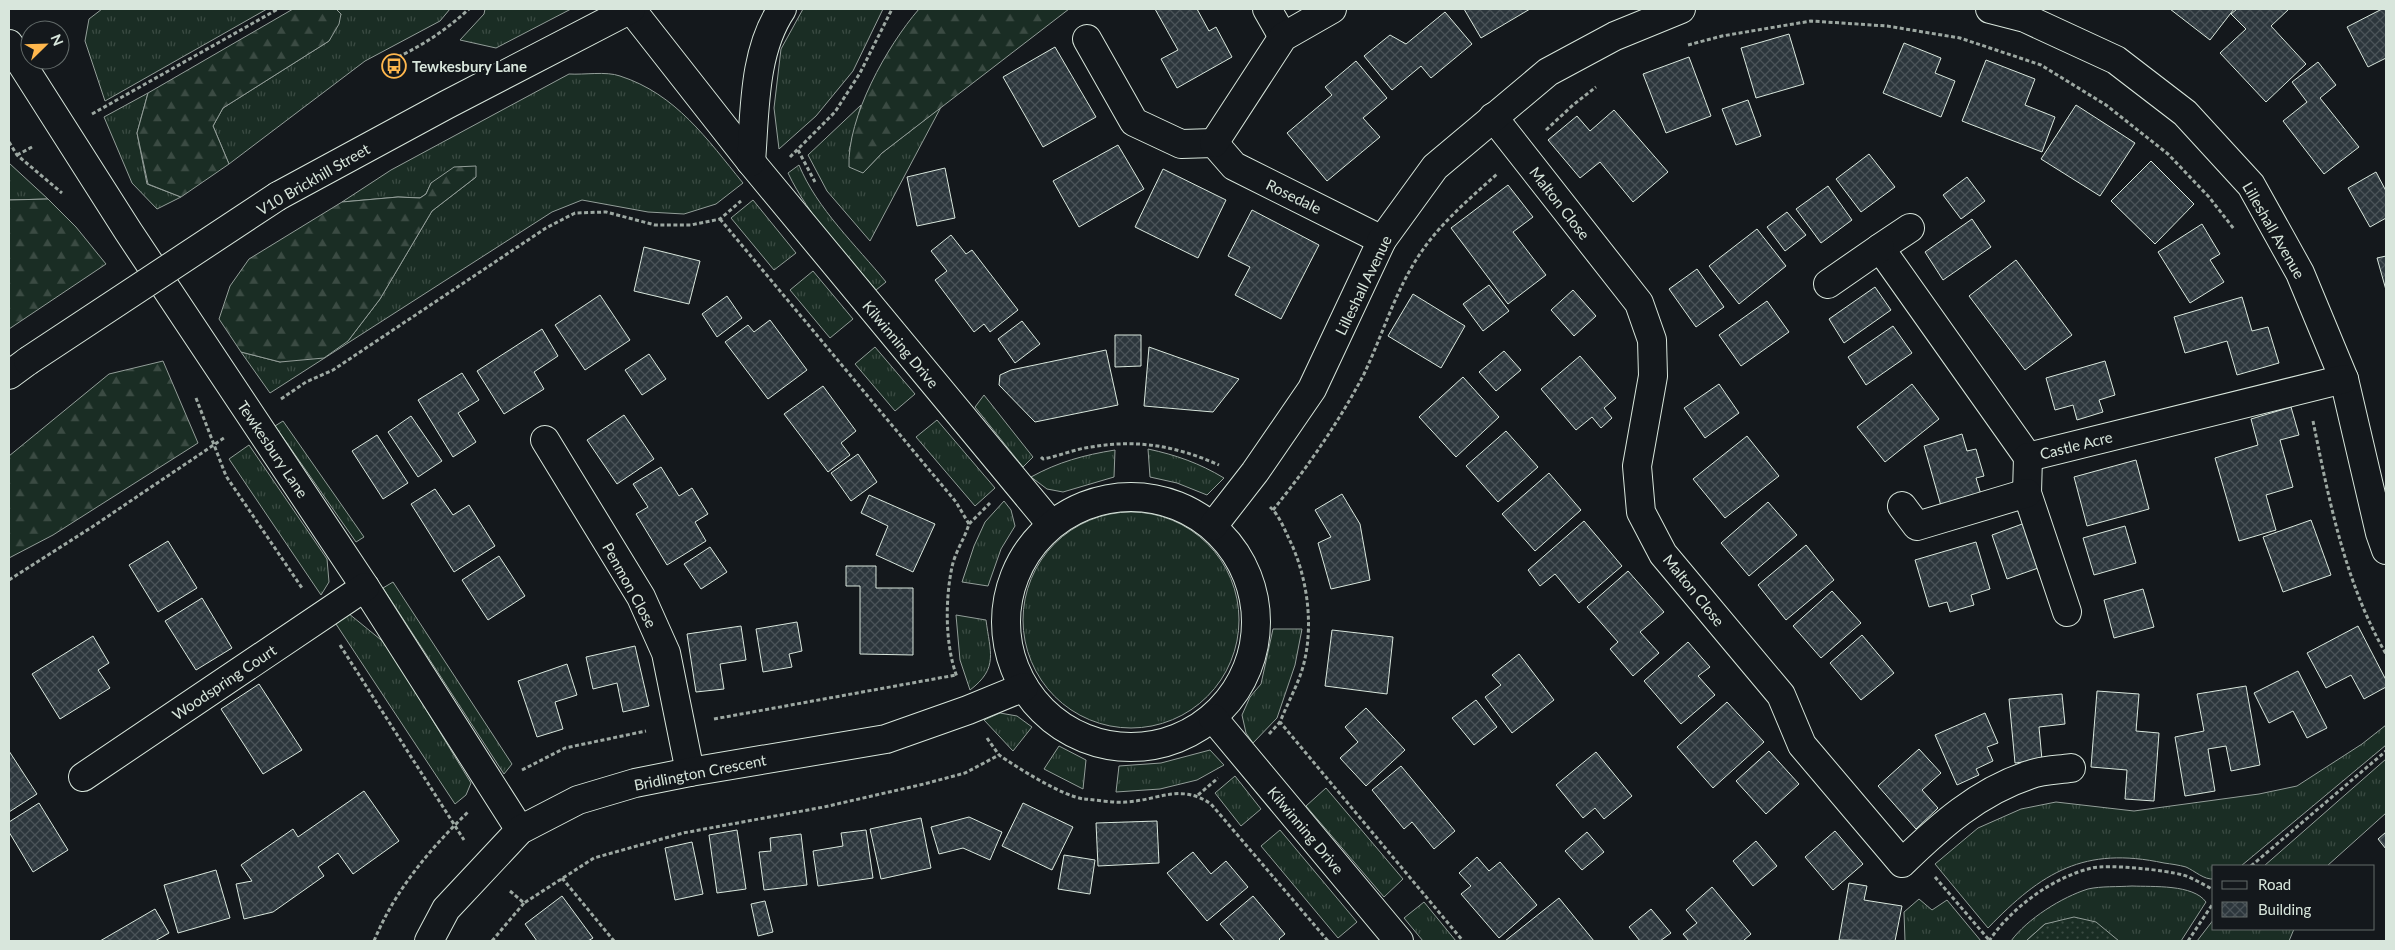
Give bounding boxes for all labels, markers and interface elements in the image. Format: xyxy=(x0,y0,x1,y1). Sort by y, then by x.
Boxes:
north arrow xyxy=(20,20,70,70)
text: N xyxy=(47,31,67,48)
bus stop icon: Tewkesbury Lane xyxy=(381,53,407,79)
place label: Tewkesbury Lane xyxy=(412,57,527,75)
street label: V10 Brickhill Street xyxy=(253,139,373,219)
street label: Malton Close xyxy=(1526,163,1594,243)
street label: Rosedale xyxy=(1263,175,1325,217)
street label: Lilleshall Avenue xyxy=(2239,178,2309,282)
street label: Lilleshall Avenue xyxy=(1331,232,1395,338)
street label: Kilwinning Drive xyxy=(859,297,943,391)
street label: Tewkesbury Lane xyxy=(234,397,312,501)
street label: Castle Acre xyxy=(2038,427,2114,463)
street label: Penmon Close xyxy=(599,539,661,631)
street label: Malton Close xyxy=(1660,550,1728,630)
street label: Woodspring Court xyxy=(169,640,280,723)
street label: Bridlington Crescent xyxy=(632,750,768,794)
street label: Kilwinning Drive xyxy=(1264,783,1348,877)
legend xyxy=(2212,865,2375,930)
text: Road xyxy=(2258,875,2291,893)
text: Building xyxy=(2258,900,2311,918)

